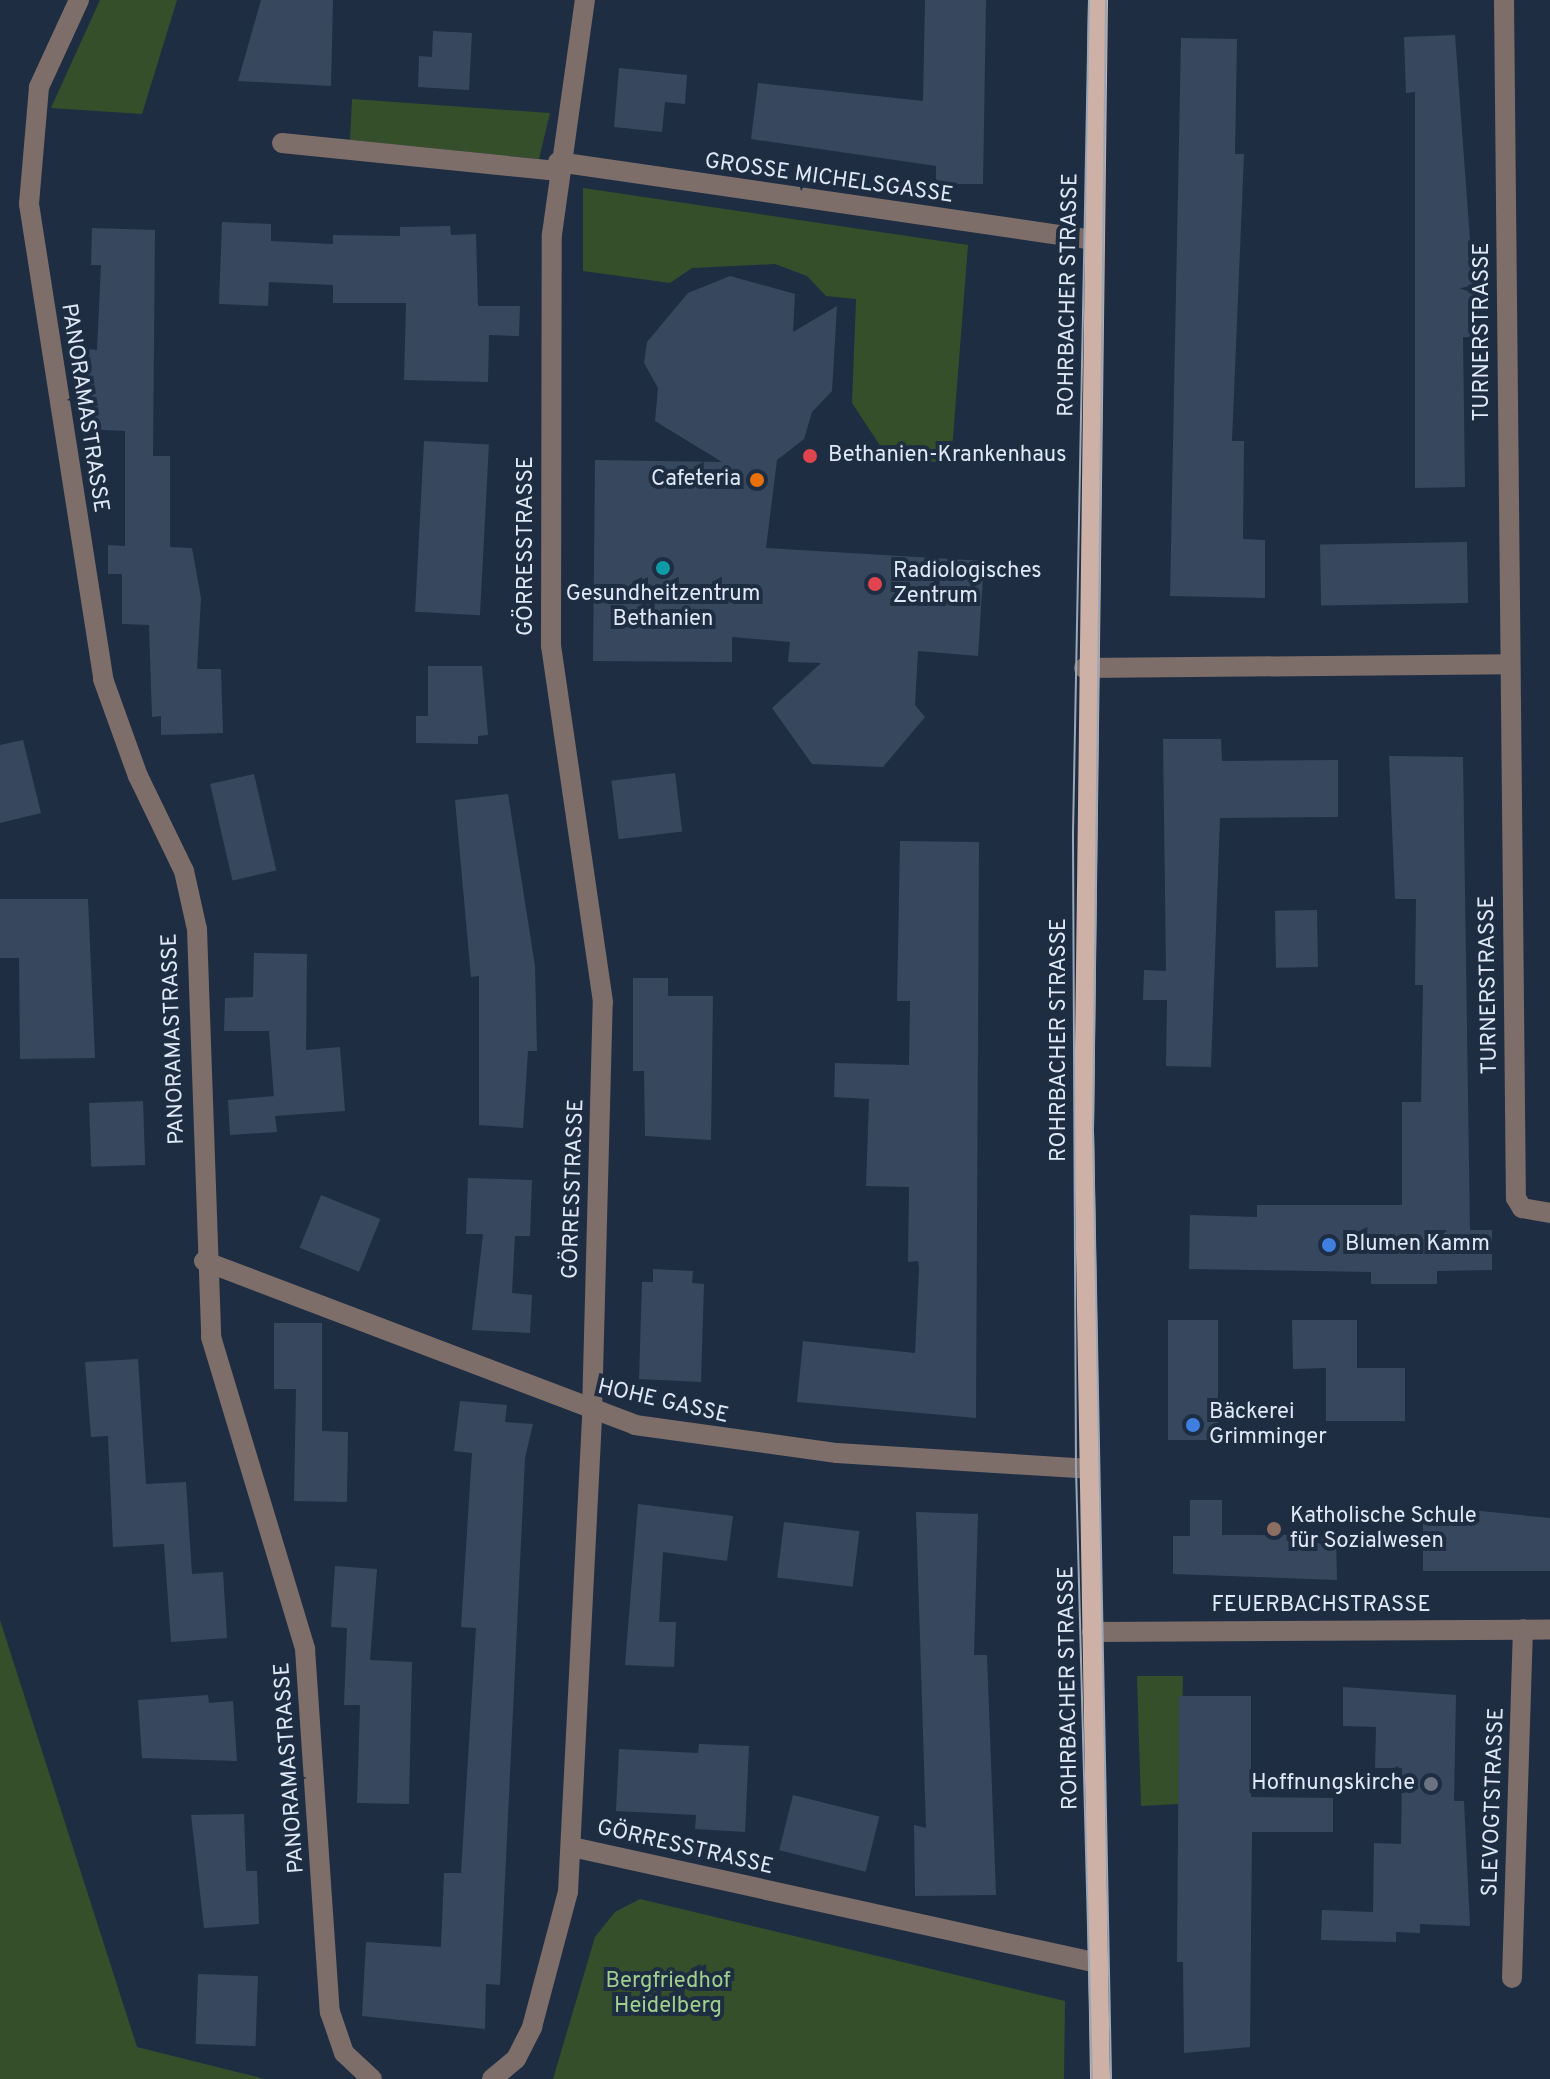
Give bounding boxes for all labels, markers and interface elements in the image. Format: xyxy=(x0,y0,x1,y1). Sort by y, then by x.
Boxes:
street label: GROSSE MICHELSGASSE xyxy=(703,148,955,210)
street label: ROHRBACHER STRASSE xyxy=(1054,173,1084,417)
street label: TURNERSTRASSE xyxy=(1470,243,1496,421)
street label: PANORAMASTRASSE xyxy=(54,302,114,514)
place label: Bethanien-Krankenhaus xyxy=(828,443,1067,469)
marker: Bethanien-Krankenhaus xyxy=(799,445,821,467)
street label: GÖRRESSTRASSE xyxy=(514,456,540,636)
place label: Cafeteria xyxy=(651,467,741,493)
marker: Cafeteria xyxy=(748,471,766,489)
place label: Radiologisches Zentrum xyxy=(893,558,1042,610)
marker: Gesundheitzentrum Bethanien xyxy=(654,559,672,577)
marker: Radiologisches Zentrum xyxy=(864,573,886,595)
place label: Gesundheitzentrum Bethanien xyxy=(566,581,760,632)
street label: TURNERSTRASSE xyxy=(1474,895,1504,1075)
street label: ROHRBACHER STRASSE xyxy=(1047,918,1073,1162)
street label: PANORAMASTRASSE xyxy=(157,933,191,1145)
street label: GÖRRESSTRASSE xyxy=(558,1099,590,1279)
place label: Blumen Kamm xyxy=(1345,1232,1490,1258)
marker: Blumen Kamm xyxy=(1320,1236,1338,1254)
street label: HOHE GASSE xyxy=(595,1374,731,1430)
place label: Bäckerei Grimminger xyxy=(1209,1399,1327,1450)
marker: Bäckerei Grimminger xyxy=(1184,1416,1202,1434)
place label: Katholische Schule für Sozialwesen xyxy=(1290,1503,1477,1554)
marker: Katholische Schule für Sozialwesen xyxy=(1265,1520,1283,1538)
street label: ROHRBACHER STRASSE xyxy=(1054,1566,1084,1810)
street label: FEUERBACHSTRASSE xyxy=(1211,1593,1431,1619)
street label: PANORAMASTRASSE xyxy=(269,1662,311,1874)
street label: SLEVOGTSTRASSE xyxy=(1478,1707,1510,1897)
place label: Hoffnungskirche xyxy=(1251,1771,1415,1797)
marker: Hoffnungskirche xyxy=(1422,1775,1440,1793)
street label: GÖRRESSTRASSE xyxy=(594,1815,776,1881)
park label: Bergfriedhof Heidelberg xyxy=(605,1968,731,2020)

